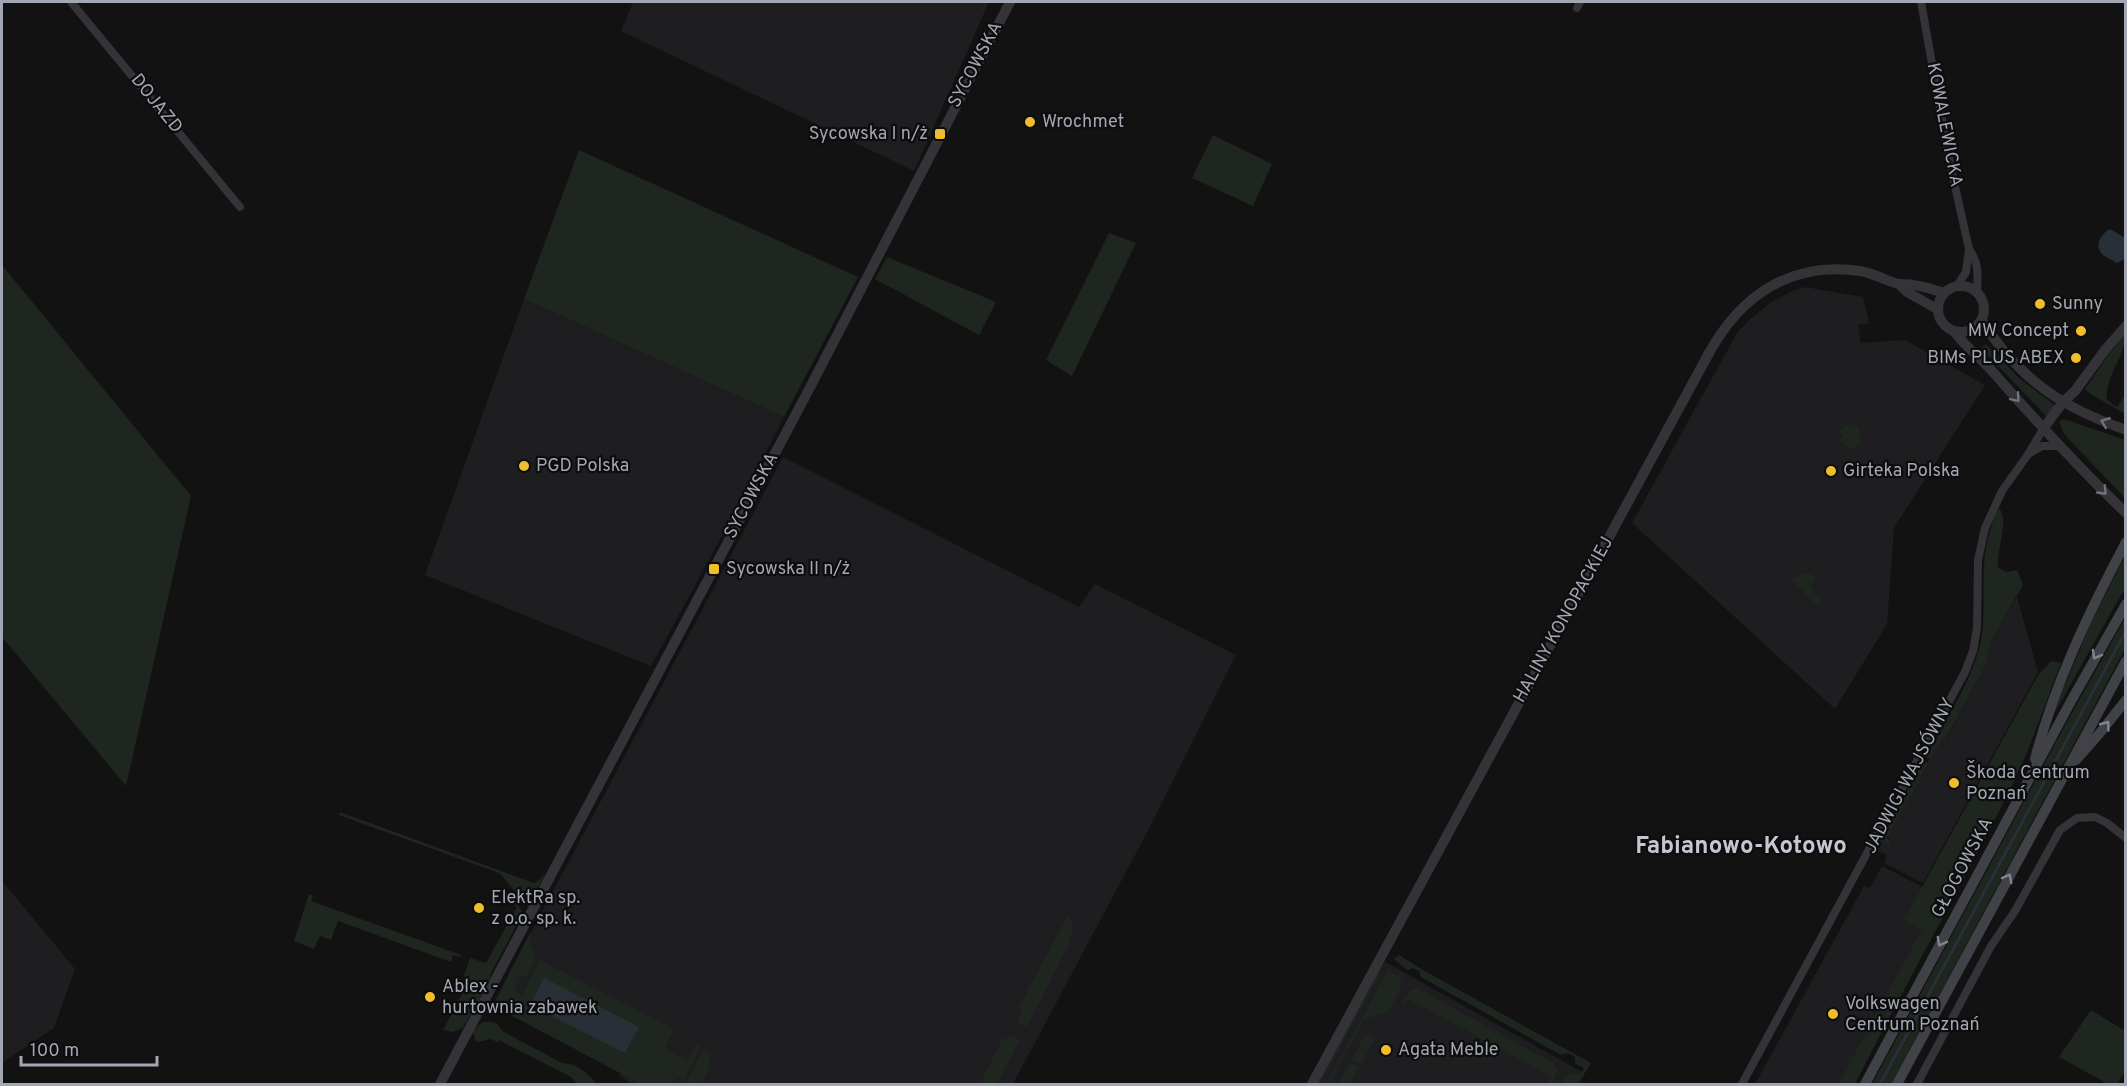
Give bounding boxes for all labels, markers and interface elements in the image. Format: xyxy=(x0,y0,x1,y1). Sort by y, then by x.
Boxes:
street label: SYCOWSKA xyxy=(944,18,1008,112)
street label: KOWALEWICKA xyxy=(1921,61,1967,189)
street label: DOJAZD xyxy=(125,69,187,139)
place label: Wrochmet xyxy=(1042,111,1124,134)
marker: Wrochmet xyxy=(1023,115,1037,129)
place label: Sycowska I n/ż xyxy=(809,123,928,146)
marker: Sycowska I n/ż xyxy=(933,127,947,141)
place label: Sunny xyxy=(2052,293,2103,316)
marker: Sunny xyxy=(2033,297,2047,311)
place label: MW Concept xyxy=(1968,320,2069,343)
marker: MW Concept xyxy=(2074,324,2088,338)
place label: BIMs PLUS ABEX xyxy=(1927,347,2064,370)
marker: BIMs PLUS ABEX xyxy=(2069,351,2083,365)
one-way arrow xyxy=(2009,391,2020,402)
one-way arrow xyxy=(2100,417,2111,429)
street label: SYCOWSKA xyxy=(720,449,784,543)
place label: PGD Polska xyxy=(536,455,629,478)
marker: PGD Polska xyxy=(517,459,531,473)
place label: Girteka Polska xyxy=(1843,460,1960,483)
marker: Girteka Polska xyxy=(1824,464,1838,478)
one-way arrow xyxy=(2095,483,2106,494)
street label: HALINY KONOPACKIEJ xyxy=(1509,533,1619,707)
place label: Sycowska II n/ż xyxy=(726,558,850,581)
marker: Sycowska II n/ż xyxy=(707,562,721,576)
one-way arrow xyxy=(2092,648,2103,659)
street label: JADWIGI WAJSÓWNY xyxy=(1858,693,1961,858)
one-way arrow xyxy=(2099,721,2110,732)
place label: Škoda Centrum Poznań xyxy=(1966,760,2090,806)
marker: Škoda Centrum Poznań xyxy=(1947,776,1961,790)
street label: GŁOGOWSKA xyxy=(1927,814,1999,922)
district label: Fabianowo-Kotowo xyxy=(1635,832,1847,862)
one-way arrow xyxy=(2001,874,2012,885)
place label: ElektRa sp. z o.o. sp. k. xyxy=(491,887,580,931)
marker: ElektRa sp. z o.o. sp. k. xyxy=(472,901,486,915)
one-way arrow xyxy=(1937,935,1949,946)
place label: Ablex - hurtownia zabawek xyxy=(442,976,598,1020)
marker: Ablex - hurtownia zabawek xyxy=(423,990,437,1004)
place label: Volkswagen Centrum Poznań xyxy=(1845,993,1980,1037)
marker: Volkswagen Centrum Poznań xyxy=(1826,1007,1840,1021)
scale bar xyxy=(21,1029,158,1067)
place label: Agata Meble xyxy=(1398,1039,1499,1062)
text: 100 m xyxy=(30,1040,79,1063)
marker: Agata Meble xyxy=(1379,1043,1393,1057)

